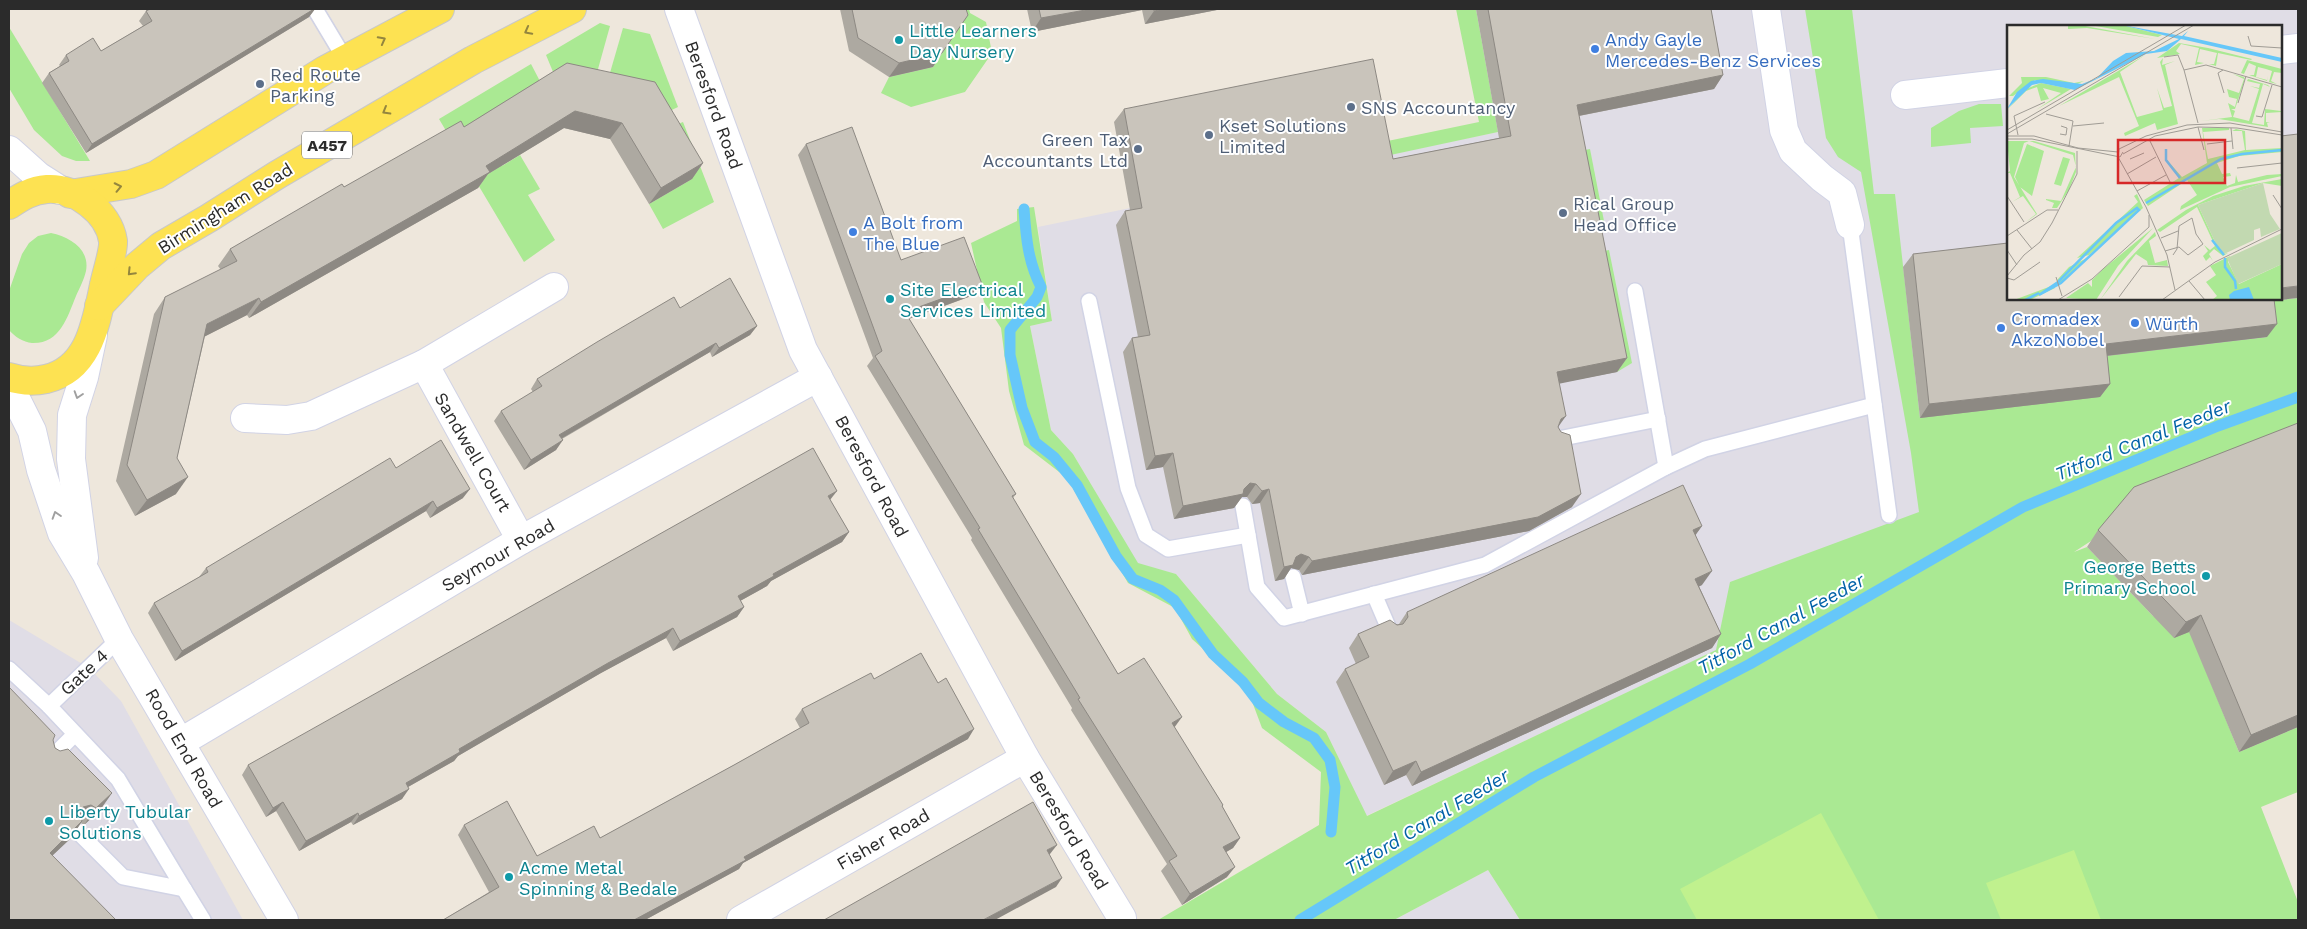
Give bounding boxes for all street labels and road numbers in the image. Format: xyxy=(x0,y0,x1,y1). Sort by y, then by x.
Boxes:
street label: Beresford Road xyxy=(681,38,747,172)
road number: A457 xyxy=(302,132,352,158)
street label: Birmingham Road xyxy=(154,158,296,258)
street label: Sandwell Court xyxy=(430,389,516,516)
street label: Beresford Road xyxy=(831,411,913,541)
street label: Seymour Road xyxy=(438,514,558,596)
street label: Gate 4 xyxy=(56,645,112,699)
street label: Rood End Road xyxy=(141,684,227,812)
street label: Beresford Road xyxy=(1025,767,1113,893)
street label: Fisher Road xyxy=(833,804,933,874)

